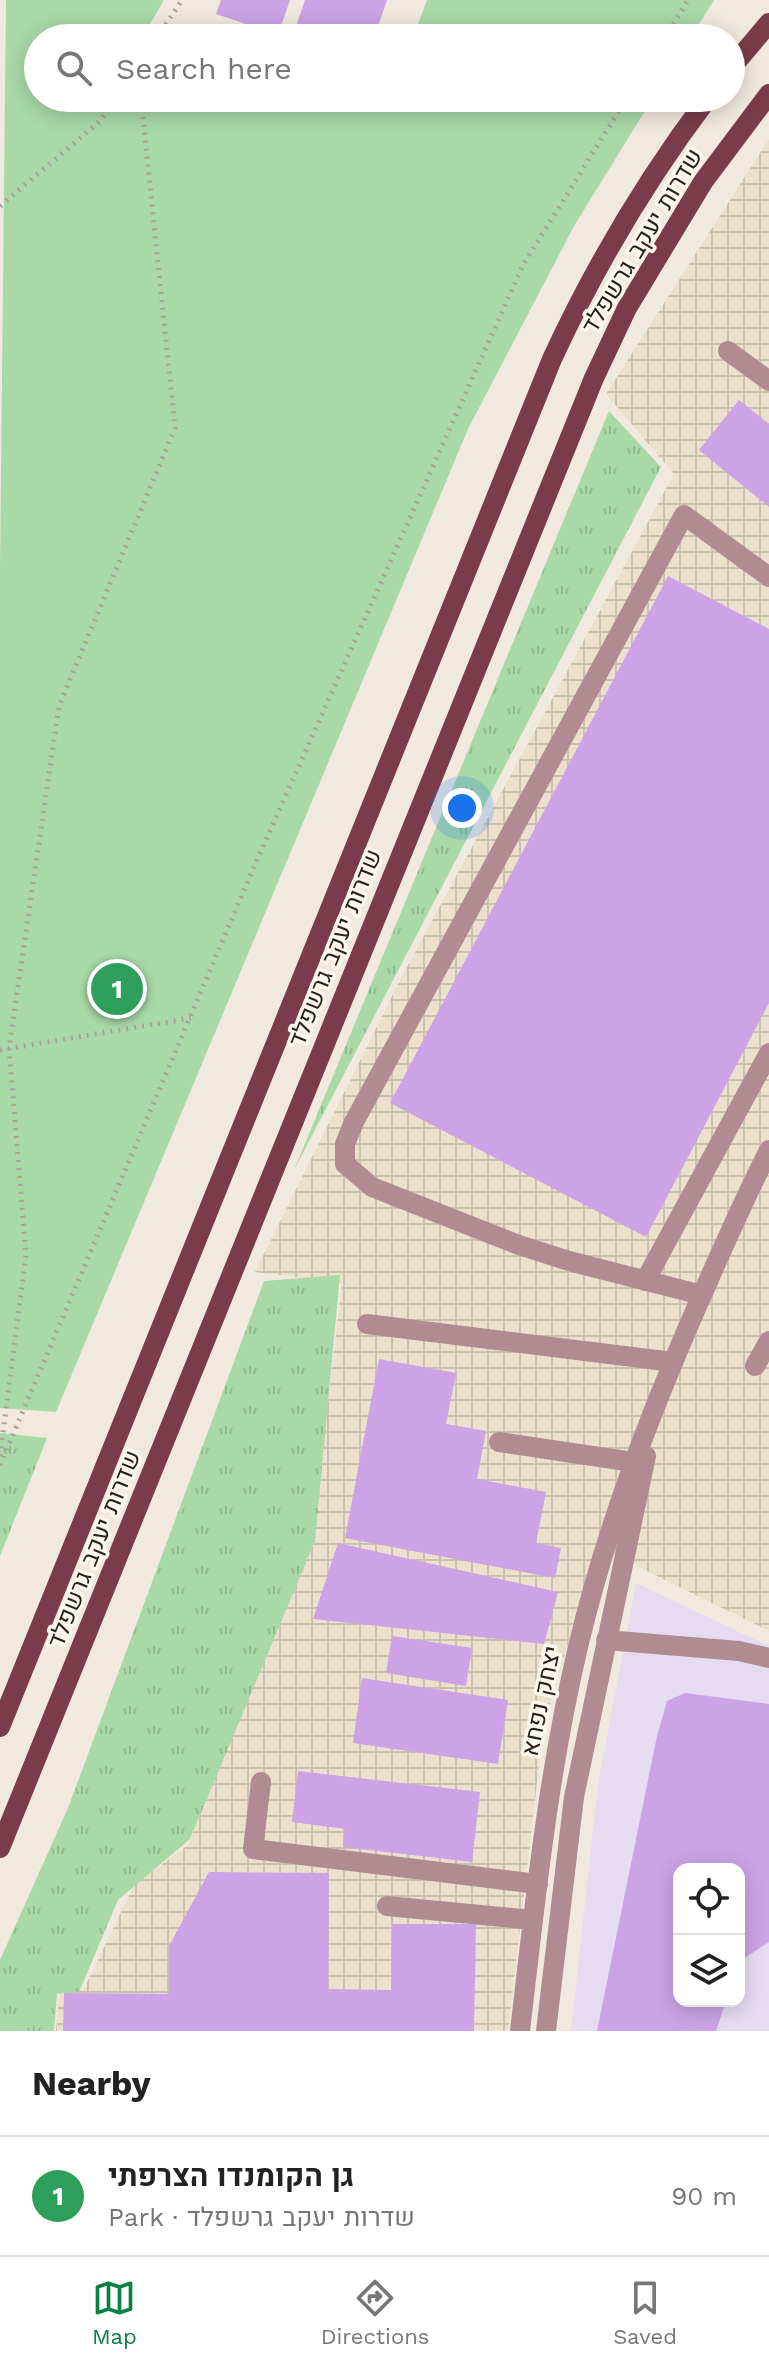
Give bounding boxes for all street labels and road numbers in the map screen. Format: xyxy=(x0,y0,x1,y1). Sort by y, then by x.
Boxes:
street label: שדרות יעקב גרשפלד xyxy=(576,144,708,338)
street label: שדרות יעקב גרשפלד xyxy=(283,845,387,1051)
street label: שדרות יעקב גרשפלד xyxy=(42,1446,146,1652)
street label: יצחק נפחא xyxy=(516,1643,566,1759)

